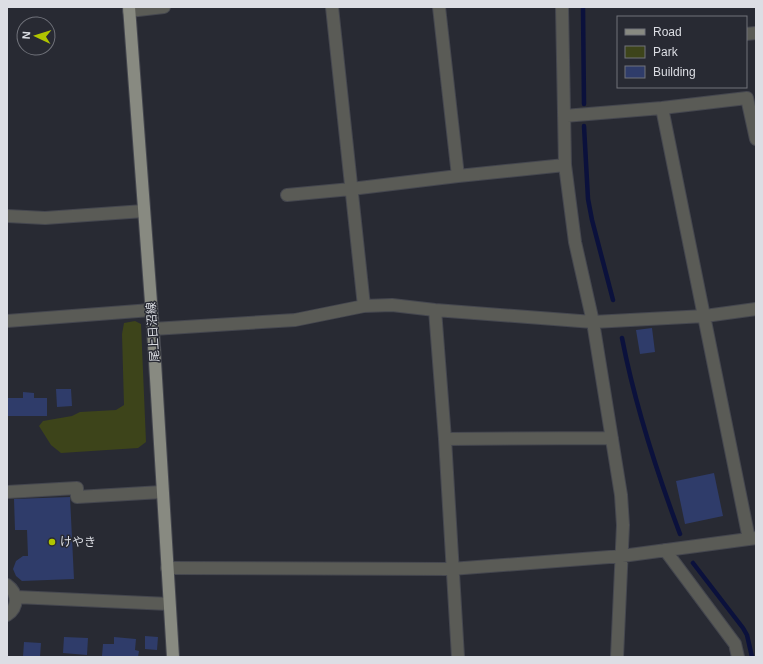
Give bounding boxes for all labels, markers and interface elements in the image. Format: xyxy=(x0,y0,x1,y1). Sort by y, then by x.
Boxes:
north arrow xyxy=(16,16,56,56)
legend xyxy=(617,16,747,88)
text: Road xyxy=(653,25,682,39)
text: N xyxy=(20,31,32,40)
text: Park xyxy=(653,45,679,59)
text: Building xyxy=(653,65,696,79)
street label: 尾上日沼線 xyxy=(144,302,162,362)
place label: けやき xyxy=(60,535,96,549)
marker: けやき xyxy=(47,537,57,547)

